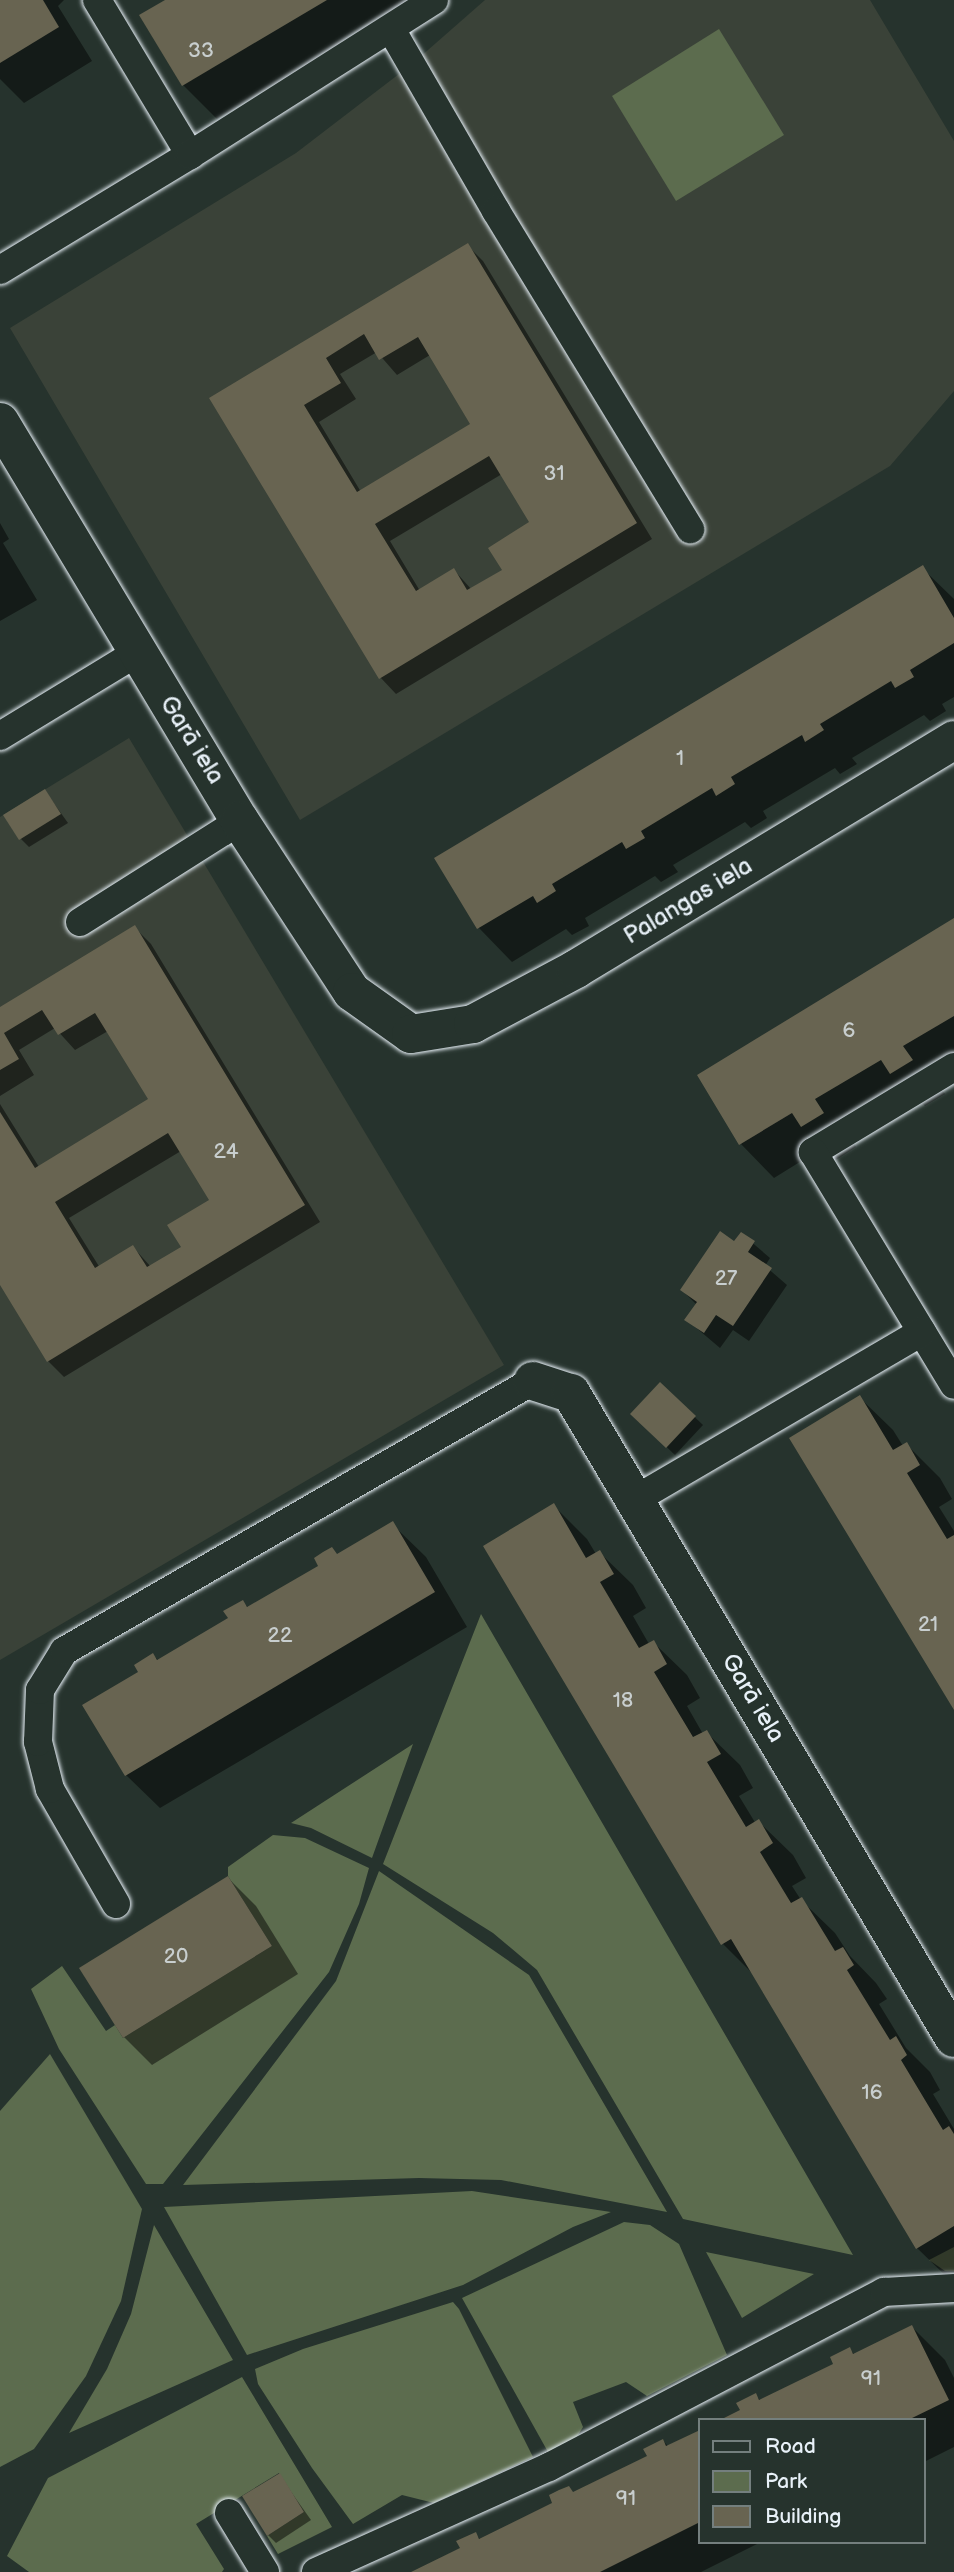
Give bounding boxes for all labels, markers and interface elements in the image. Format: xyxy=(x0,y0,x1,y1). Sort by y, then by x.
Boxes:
house number: 33 xyxy=(188,38,214,64)
house number: 31 xyxy=(543,461,565,487)
street label: Garā iela xyxy=(154,691,230,789)
house number: 1 xyxy=(676,746,684,772)
street label: Palangas iela xyxy=(619,851,757,951)
house number: 6 xyxy=(843,1018,855,1044)
house number: 24 xyxy=(214,1139,238,1165)
house number: 27 xyxy=(715,1266,737,1292)
house number: 21 xyxy=(918,1612,938,1638)
house number: 22 xyxy=(268,1623,292,1649)
street label: Garā iela xyxy=(715,1648,791,1748)
house number: 18 xyxy=(613,1688,633,1714)
house number: 20 xyxy=(164,1944,188,1970)
house number: 16 xyxy=(862,2080,882,2106)
house number: 91 xyxy=(861,2366,881,2392)
legend xyxy=(698,2418,926,2544)
text: Road xyxy=(765,2434,816,2459)
text: Park xyxy=(765,2469,807,2494)
house number: 91 xyxy=(616,2486,636,2512)
text: Building xyxy=(765,2504,841,2529)

